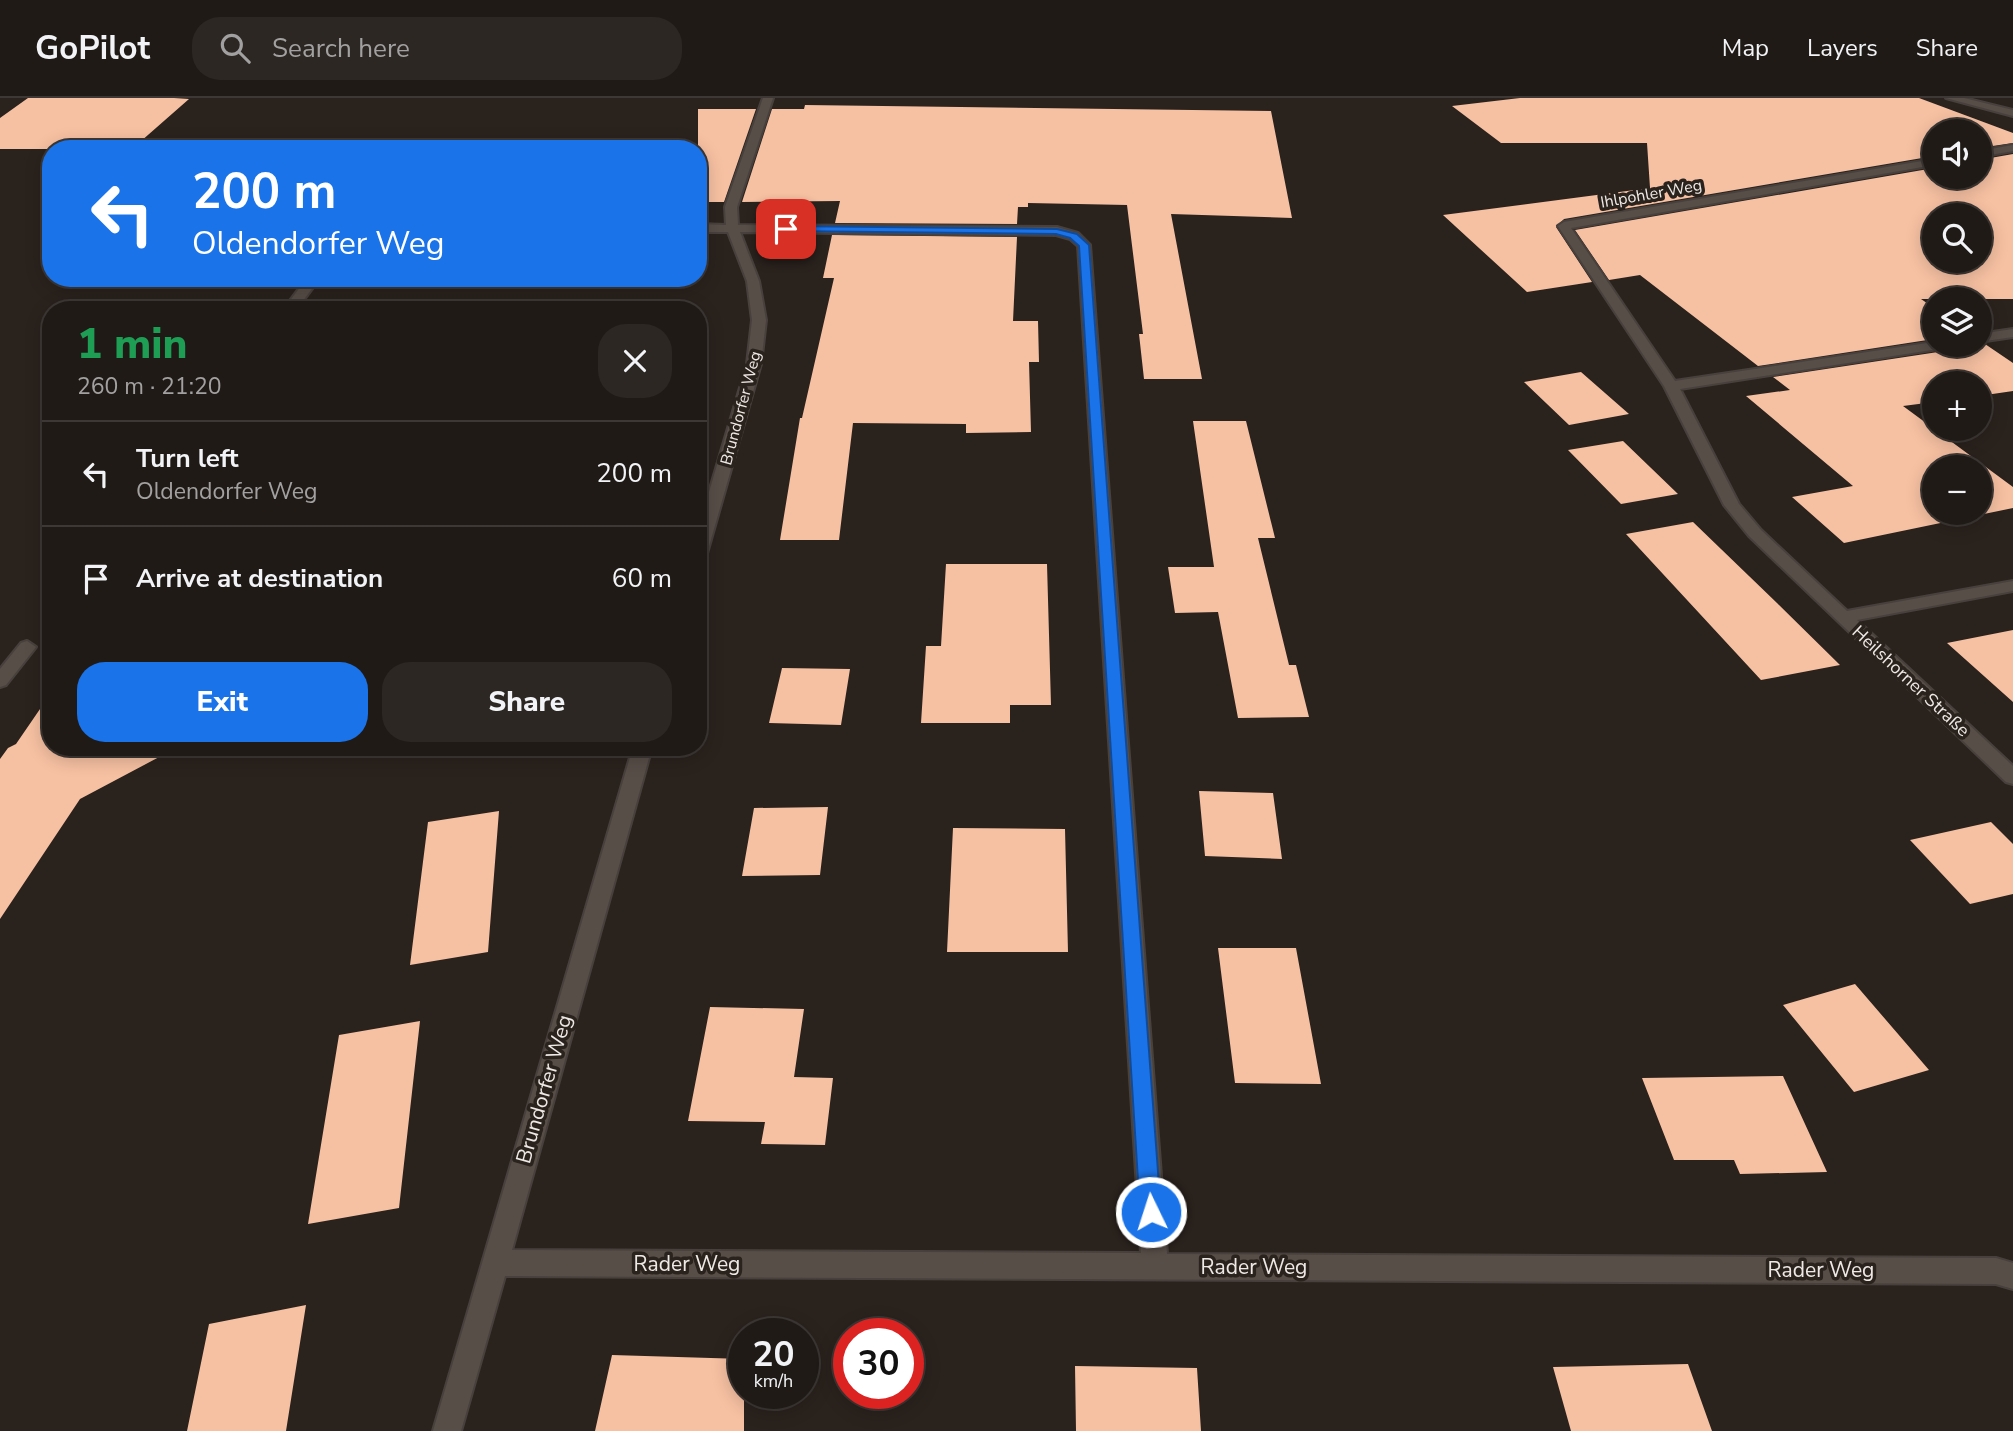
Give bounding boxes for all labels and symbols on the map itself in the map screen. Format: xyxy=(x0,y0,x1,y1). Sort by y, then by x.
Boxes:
street label: Ihlpohler Weg xyxy=(1599,174,1704,214)
pin xyxy=(756,199,816,259)
street label: Brundorfer Weg xyxy=(715,349,767,468)
street label: Heilshorner Straße xyxy=(1847,620,1975,742)
street label: Brundorfer Weg xyxy=(509,1011,579,1167)
position arrow xyxy=(1114,1175,1188,1249)
street label: Rader Weg xyxy=(634,1250,740,1278)
street label: Rader Weg xyxy=(1201,1253,1307,1281)
street label: Rader Weg xyxy=(1768,1256,1874,1284)
speed limit sign: 30 xyxy=(833,1318,924,1409)

